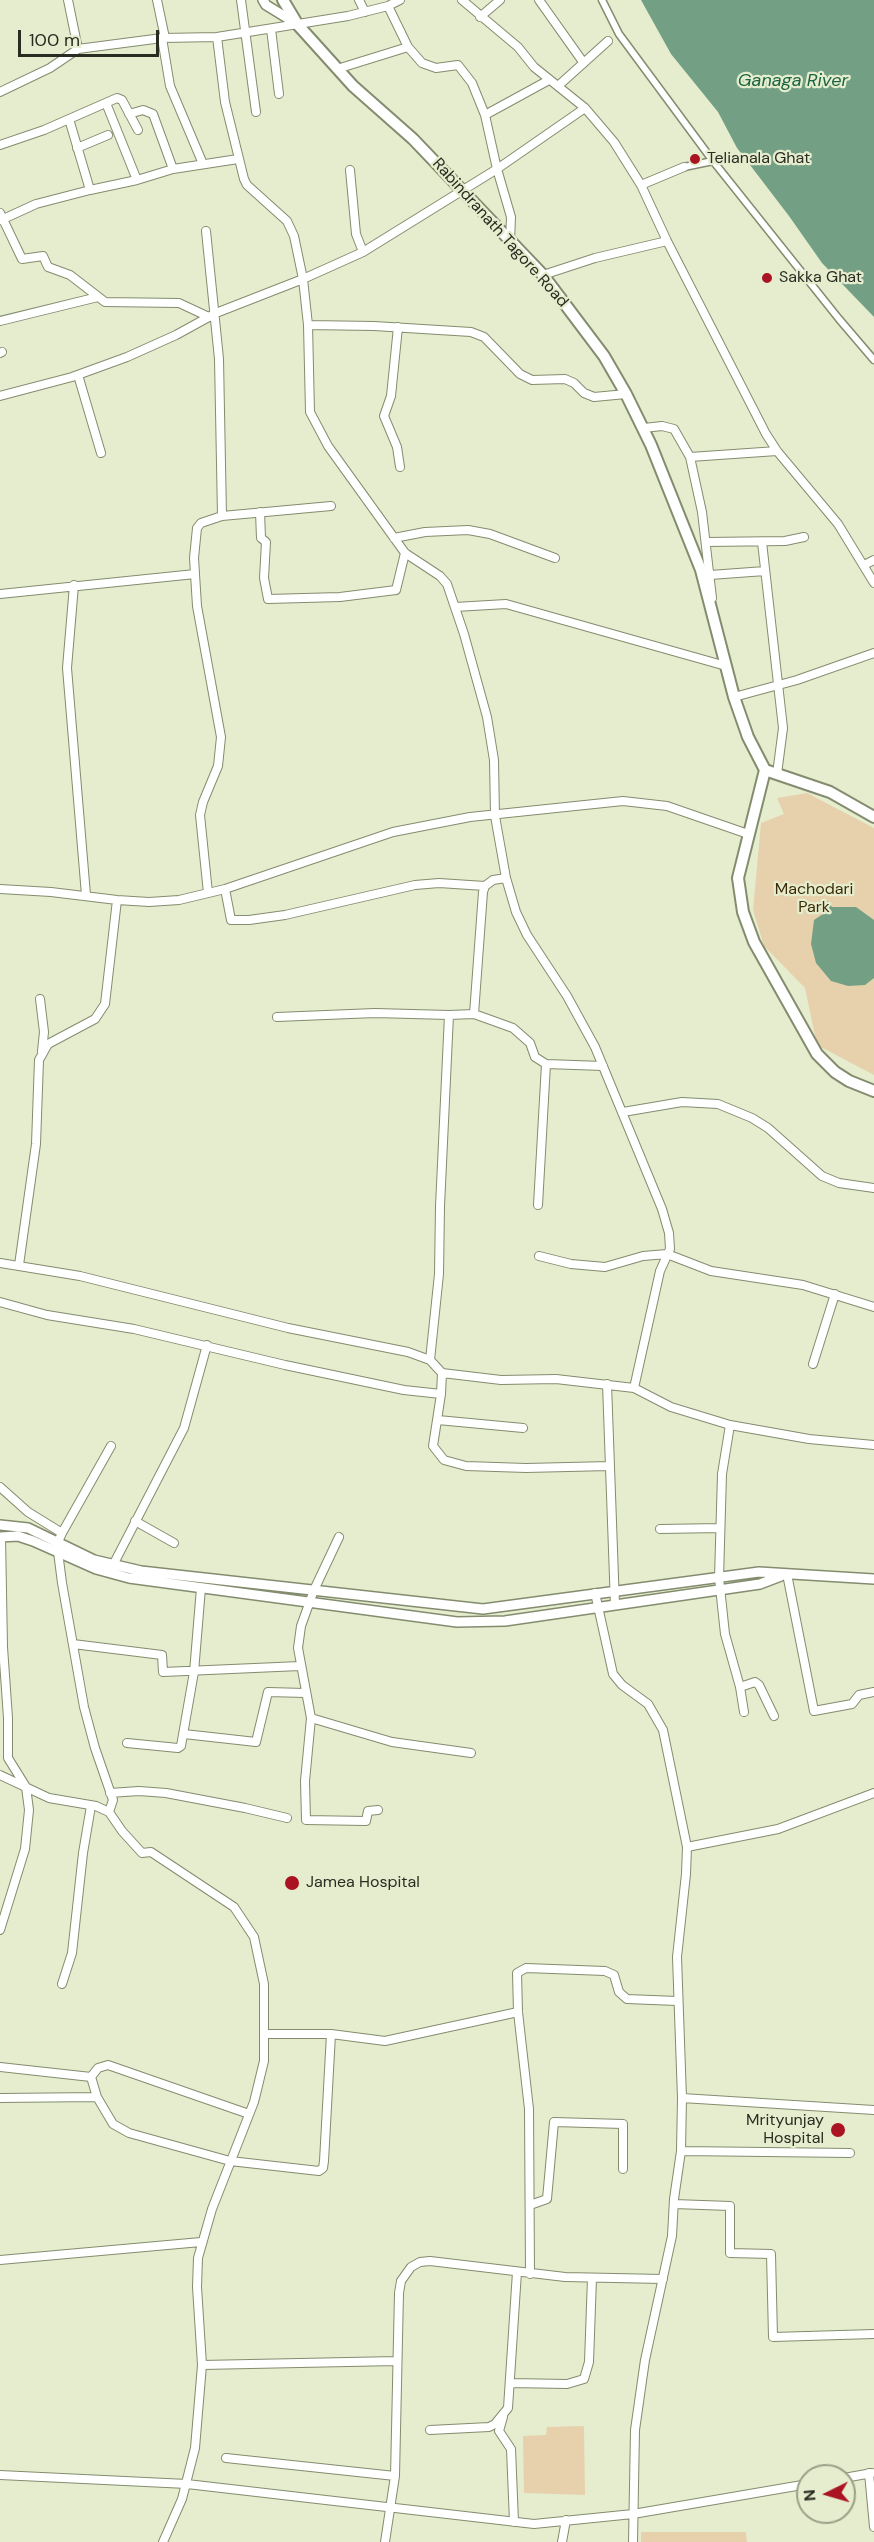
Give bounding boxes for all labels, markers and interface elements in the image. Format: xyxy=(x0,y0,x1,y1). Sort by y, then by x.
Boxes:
scale bar xyxy=(21,18,162,56)
text: 100 m xyxy=(29,28,80,52)
water label: Ganaga River xyxy=(738,70,848,92)
place label: Telianala Ghat xyxy=(707,149,810,169)
marker: Telianala Ghat xyxy=(688,152,702,166)
street label: Rabindranath Tagore Road xyxy=(428,155,572,311)
place label: Sakka Ghat xyxy=(779,268,862,288)
marker: Sakka Ghat xyxy=(760,271,774,285)
park label: Machodari Park xyxy=(775,880,853,918)
place label: Jamea Hospital xyxy=(306,1873,420,1893)
marker: Jamea Hospital xyxy=(283,1874,301,1892)
place label: Mrityunjay Hospital xyxy=(746,2111,824,2149)
marker: Mrityunjay Hospital xyxy=(829,2121,847,2139)
north arrow xyxy=(796,2464,856,2524)
text: N xyxy=(799,2489,821,2502)

